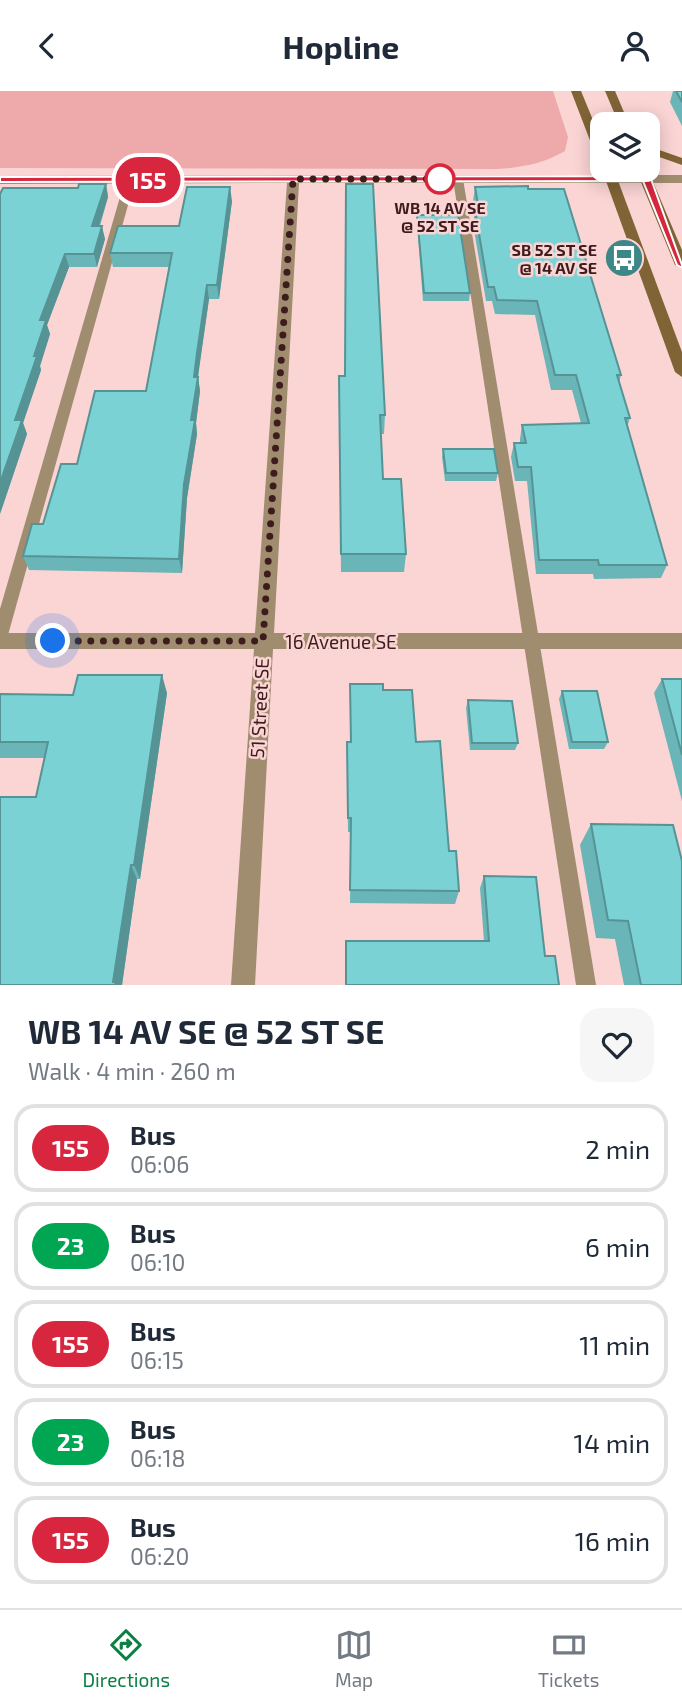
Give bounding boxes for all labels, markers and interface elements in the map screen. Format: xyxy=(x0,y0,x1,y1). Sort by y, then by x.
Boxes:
icon: back xyxy=(28,27,66,65)
text: Hopline xyxy=(283,27,399,65)
icon: person xyxy=(616,27,654,65)
map controls xyxy=(590,112,660,182)
button: layers xyxy=(590,112,660,182)
line badge: 155 xyxy=(108,157,188,203)
marker: WB 14 AV SE @ 52 ST SE xyxy=(425,164,455,194)
text: 155 xyxy=(130,165,166,194)
place label: WB 14 AV SE @ 52 ST SE xyxy=(394,198,486,235)
bus stop icon: SB 52 ST SE @ 14 AV SE xyxy=(603,237,645,279)
place label: SB 52 ST SE @ 14 AV SE xyxy=(512,240,597,277)
your location xyxy=(35,623,70,658)
street label: 16 Avenue SE xyxy=(285,630,397,653)
street label: 51 Street SE xyxy=(245,657,273,759)
button: heart xyxy=(580,1008,654,1082)
text: WB 14 AV SE @ 52 ST SE xyxy=(28,1011,384,1051)
text: Walk · 4 min · 260 m xyxy=(28,1057,236,1085)
text: Bus xyxy=(130,1119,176,1150)
text: 155 xyxy=(52,1133,89,1162)
text: 2 min xyxy=(585,1133,650,1164)
text: 06:06 xyxy=(130,1150,189,1178)
text: Bus xyxy=(130,1217,176,1248)
text: 23 xyxy=(57,1231,84,1260)
text: 6 min xyxy=(585,1231,650,1262)
text: 06:10 xyxy=(130,1248,185,1276)
text: Bus xyxy=(130,1315,176,1346)
text: 155 xyxy=(52,1329,89,1358)
text: 11 min xyxy=(579,1329,650,1360)
text: 06:15 xyxy=(130,1346,184,1374)
text: Bus xyxy=(130,1413,176,1444)
text: 23 xyxy=(57,1427,84,1456)
text: 14 min xyxy=(574,1427,650,1458)
text: 06:18 xyxy=(130,1444,186,1472)
text: Bus xyxy=(130,1511,176,1542)
text: 155 xyxy=(52,1525,89,1554)
text: 16 min xyxy=(575,1525,650,1556)
text: 06:20 xyxy=(130,1542,189,1570)
tab: Directions xyxy=(82,1626,170,1691)
tab: Map xyxy=(335,1626,373,1691)
tab: Tickets xyxy=(538,1626,600,1691)

